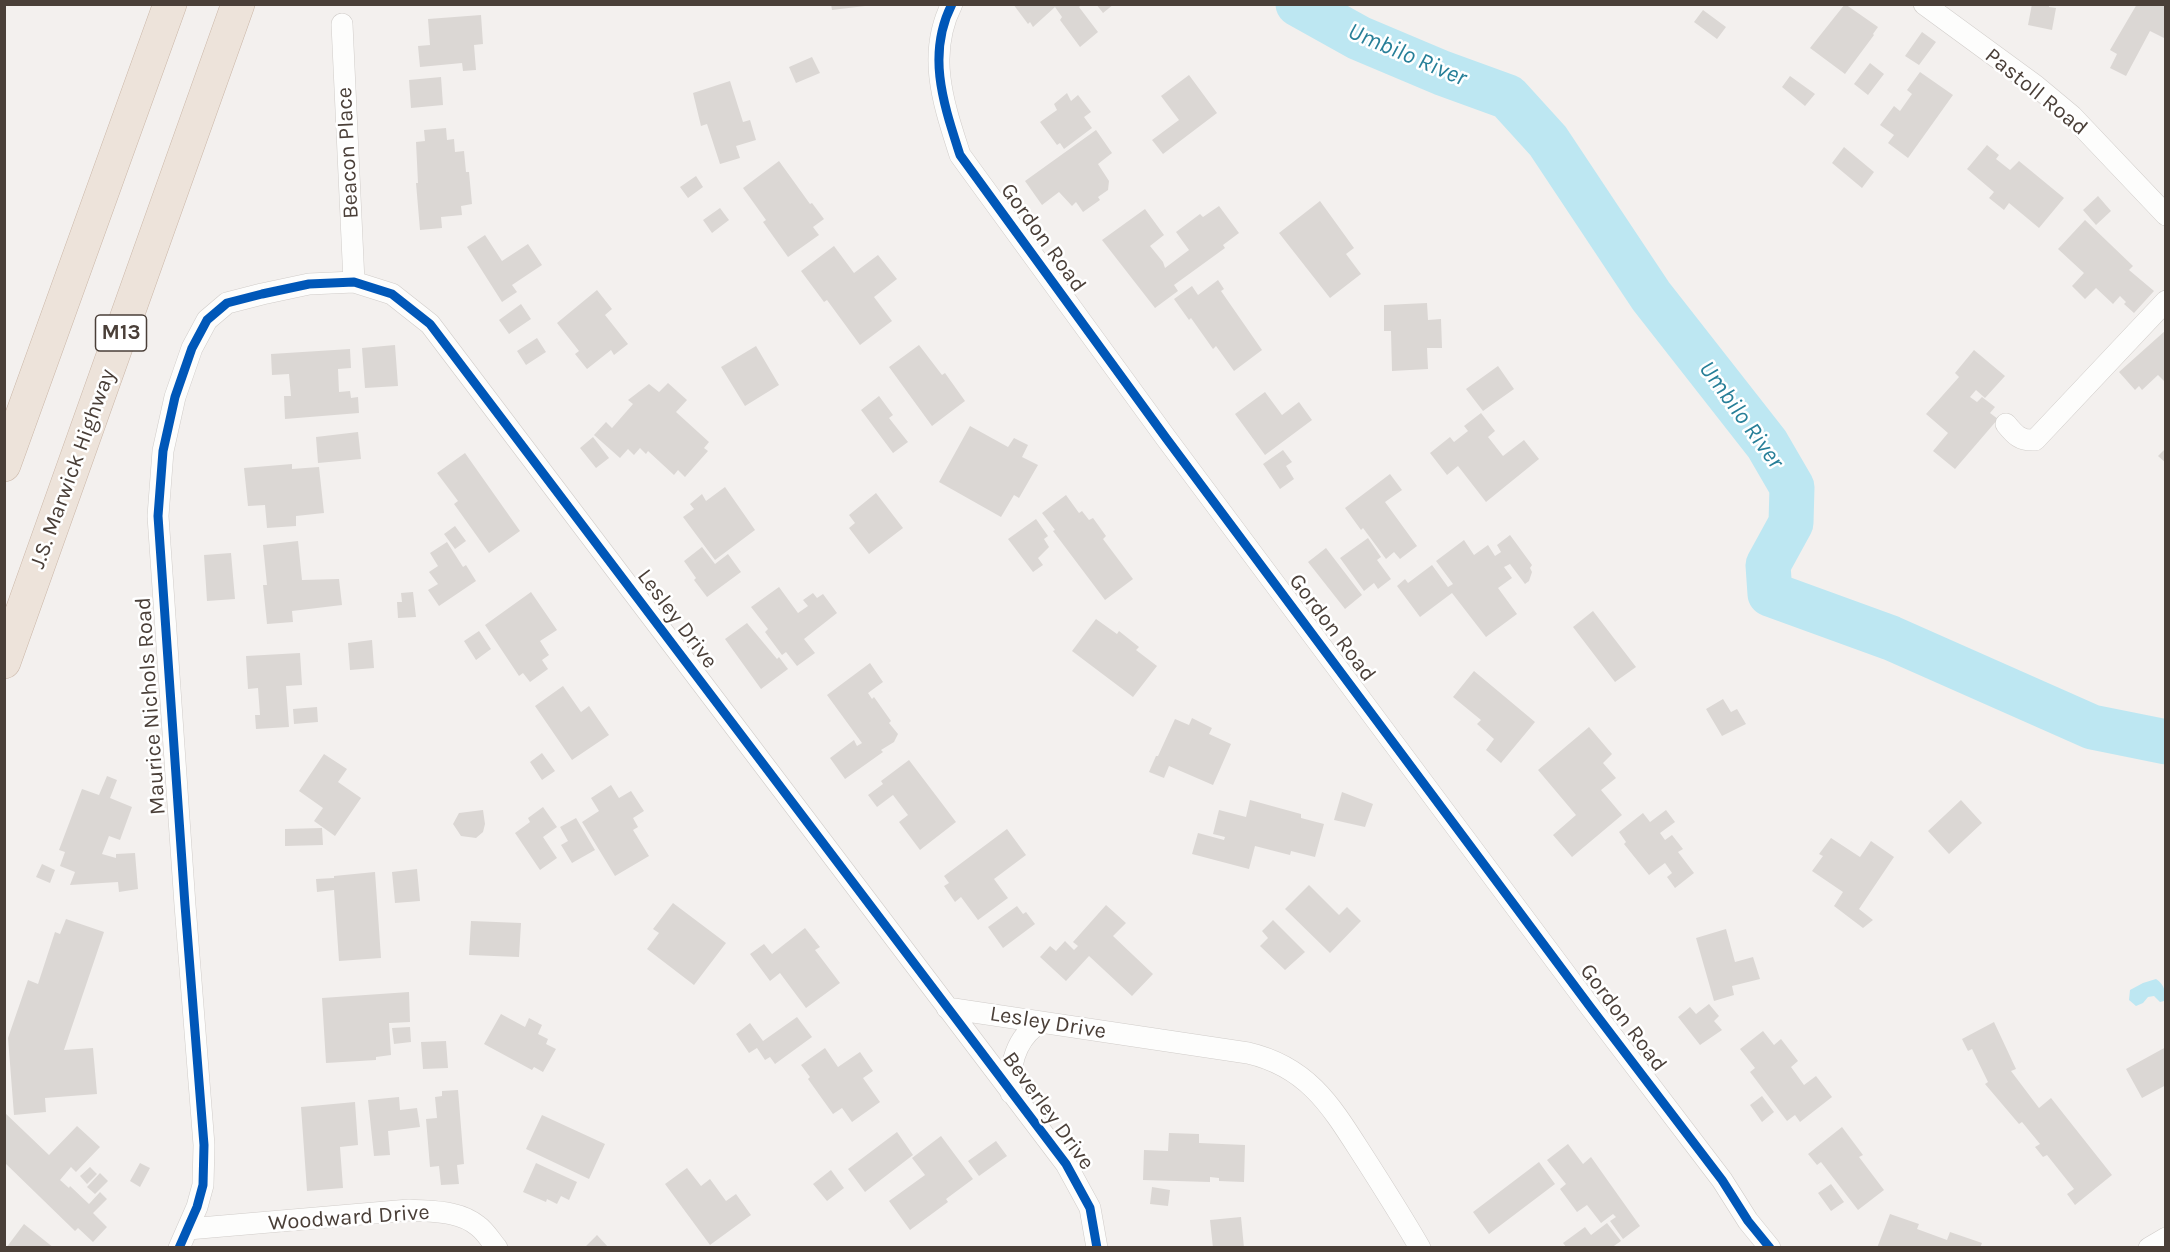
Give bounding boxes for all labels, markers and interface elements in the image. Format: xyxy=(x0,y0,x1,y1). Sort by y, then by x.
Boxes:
water label: Umbilo River xyxy=(1343,17,1471,93)
street label: Pastoll Road xyxy=(1979,43,2093,141)
street label: Beacon Place xyxy=(331,86,365,220)
street label: Gordon Road xyxy=(995,178,1091,298)
road number: M13 xyxy=(96,315,146,351)
water label: Umbilo River xyxy=(1692,355,1790,475)
street label: J.S. Marwick Highway xyxy=(25,366,121,572)
street label: Lesley Drive xyxy=(631,564,723,674)
street label: Gordon Road xyxy=(1283,569,1381,687)
street label: Maurice Nichols Road xyxy=(130,596,172,816)
street label: Gordon Road xyxy=(1574,959,1672,1077)
street label: Lesley Drive xyxy=(988,1001,1108,1045)
street label: Beverley Drive xyxy=(996,1047,1100,1175)
street label: Woodward Drive xyxy=(267,1199,431,1237)

